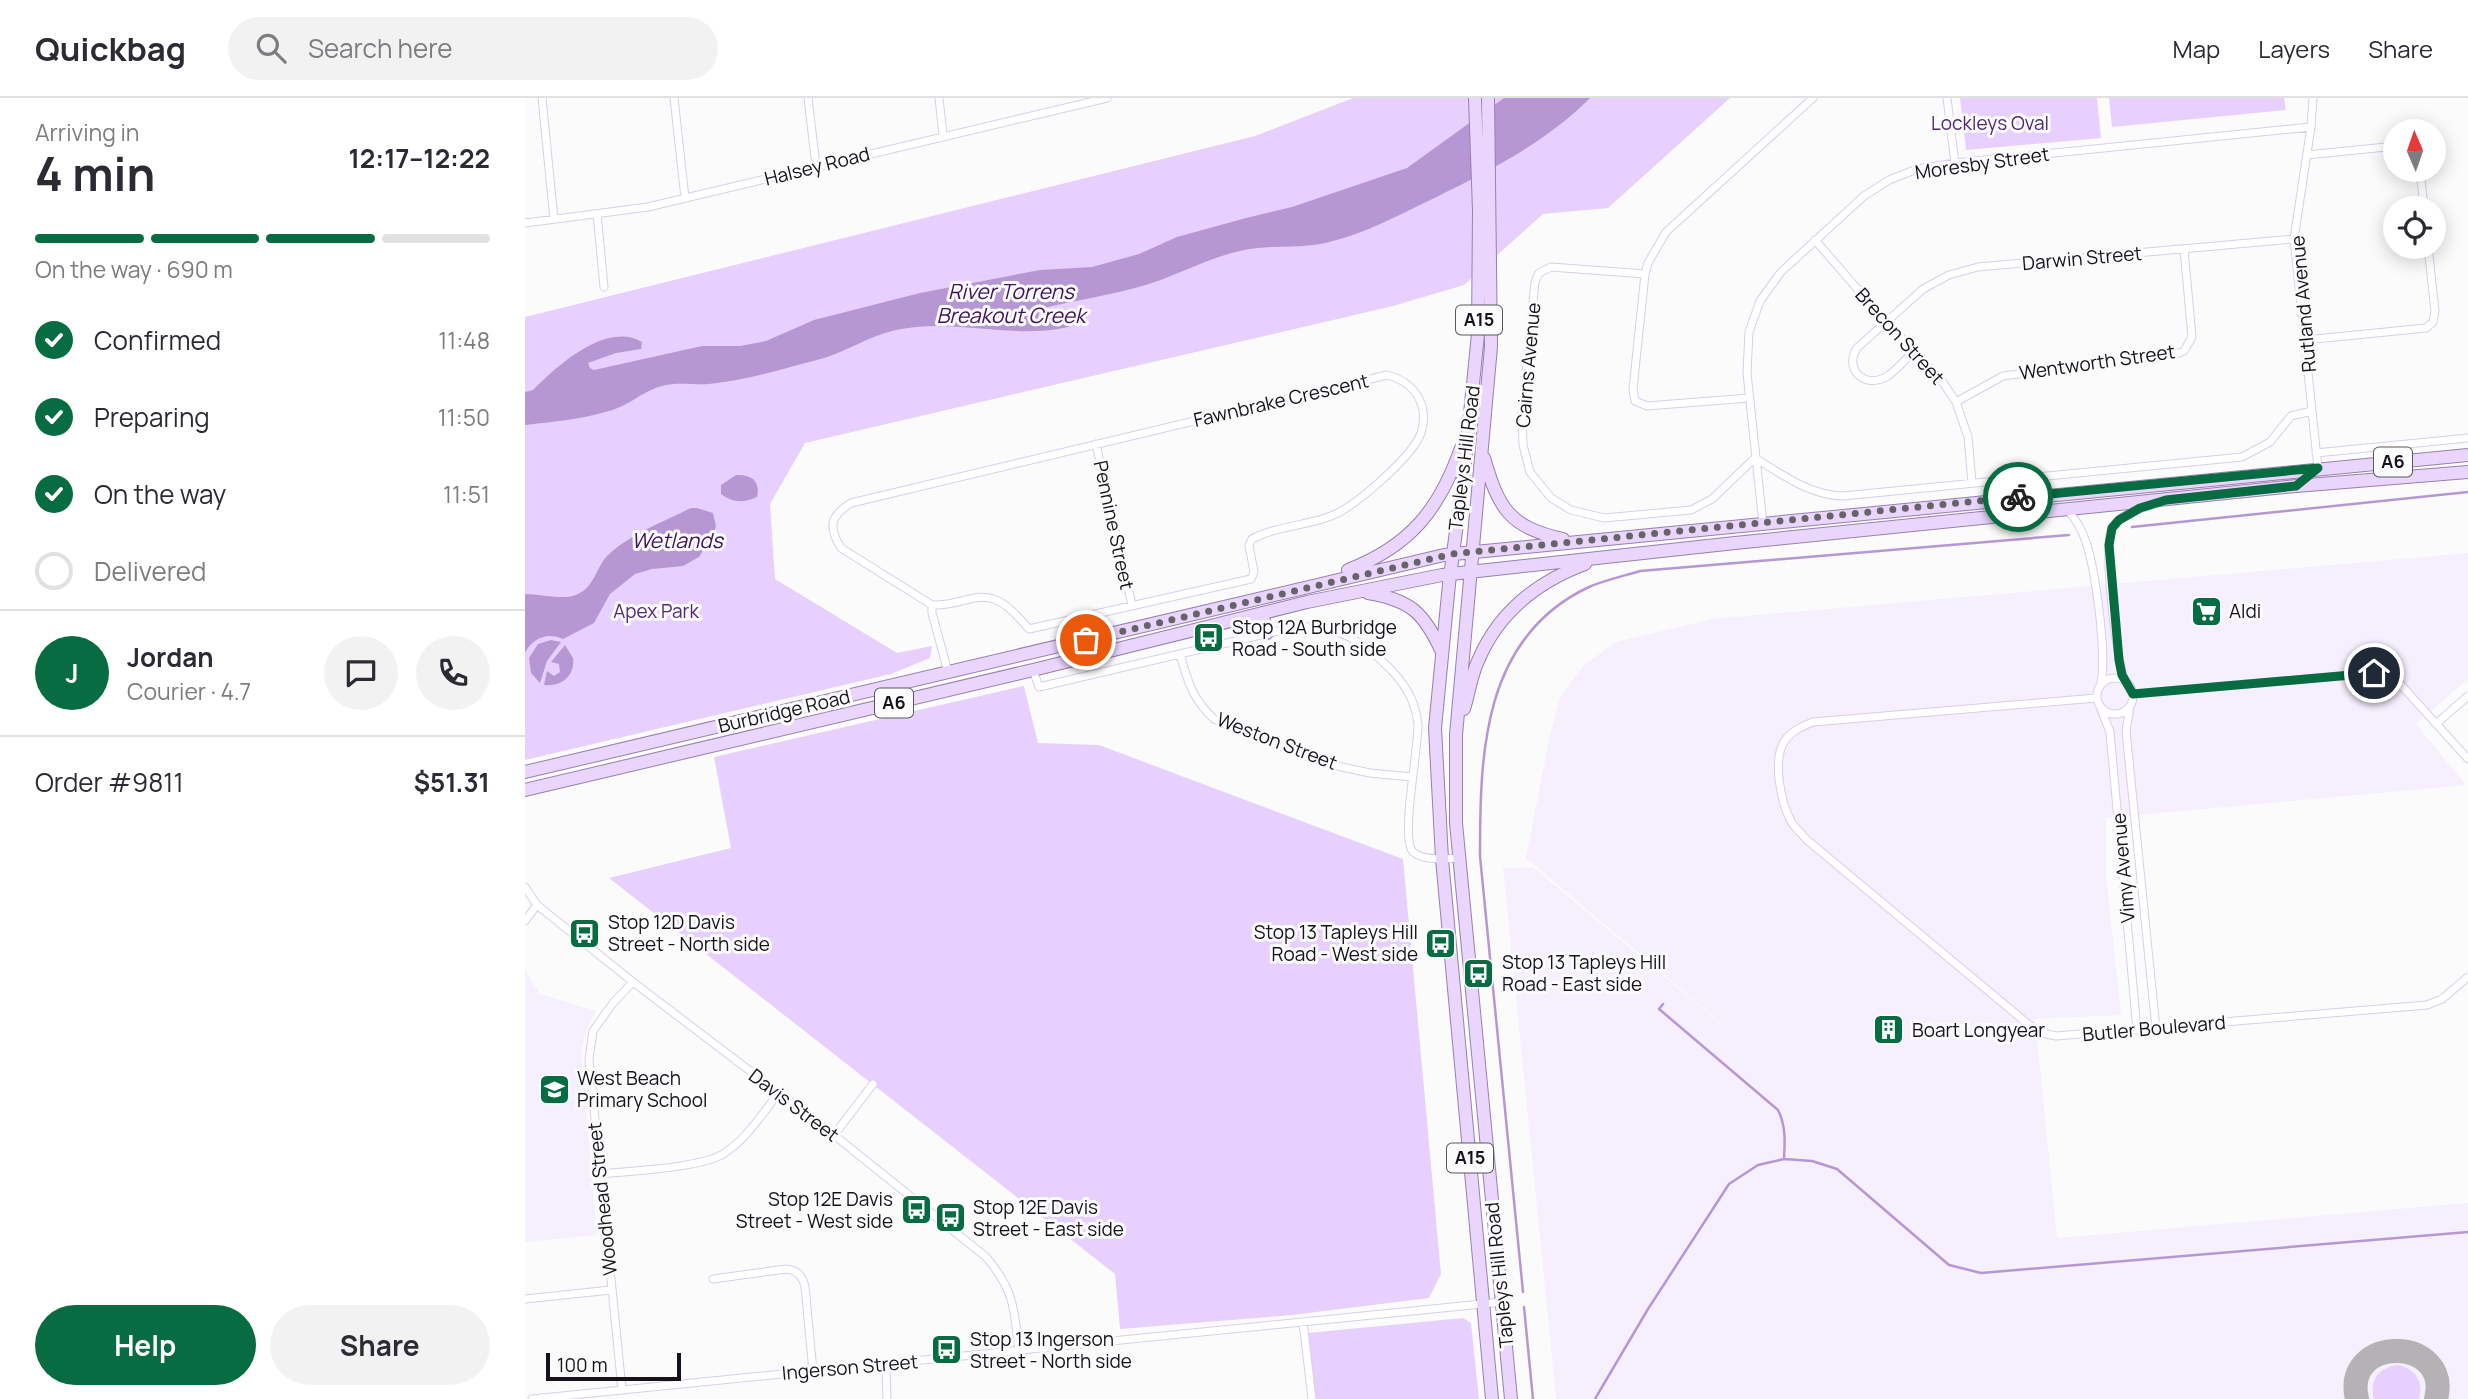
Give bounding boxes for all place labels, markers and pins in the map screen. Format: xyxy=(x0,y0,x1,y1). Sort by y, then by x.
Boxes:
supermarket icon: Aldi xyxy=(2189,594,2223,628)
place label: Aldi xyxy=(2229,598,2261,624)
pin xyxy=(1056,610,1116,670)
place label: Stop 12A Burbridge Road - South side xyxy=(1232,614,1397,662)
bus stop icon: Stop 12A Burbridge Road - South side xyxy=(1192,621,1226,655)
pin xyxy=(2344,643,2404,703)
place label: Stop 12D Davis Street - North side xyxy=(608,909,770,957)
bus stop icon: Stop 12D Davis Street - North side xyxy=(568,916,602,950)
place label: Stop 13 Tapleys Hill Road - West side xyxy=(1254,919,1418,967)
bus stop icon: Stop 13 Tapleys Hill Road - West side xyxy=(1424,926,1458,960)
place label: Stop 13 Tapleys Hill Road - East side xyxy=(1502,949,1666,997)
bus stop icon: Stop 13 Tapleys Hill Road - East side xyxy=(1462,956,1496,990)
building icon: Boart Longyear xyxy=(1872,1013,1906,1047)
place label: Boart Longyear xyxy=(1912,1017,2045,1043)
place label: West Beach Primary School xyxy=(577,1065,707,1113)
school or university icon: West Beach Primary School xyxy=(537,1072,571,1106)
place label: Stop 12E Davis Street - West side xyxy=(736,1186,893,1234)
bus stop icon: Stop 12E Davis Street - West side xyxy=(899,1193,933,1227)
place label: Stop 12E Davis Street - East side xyxy=(973,1194,1124,1242)
bus stop icon: Stop 12E Davis Street - East side xyxy=(933,1201,967,1235)
place label: Stop 13 Ingerson Street - North side xyxy=(970,1326,1132,1374)
bus stop icon: Stop 13 Ingerson Street - North side xyxy=(930,1333,964,1367)

